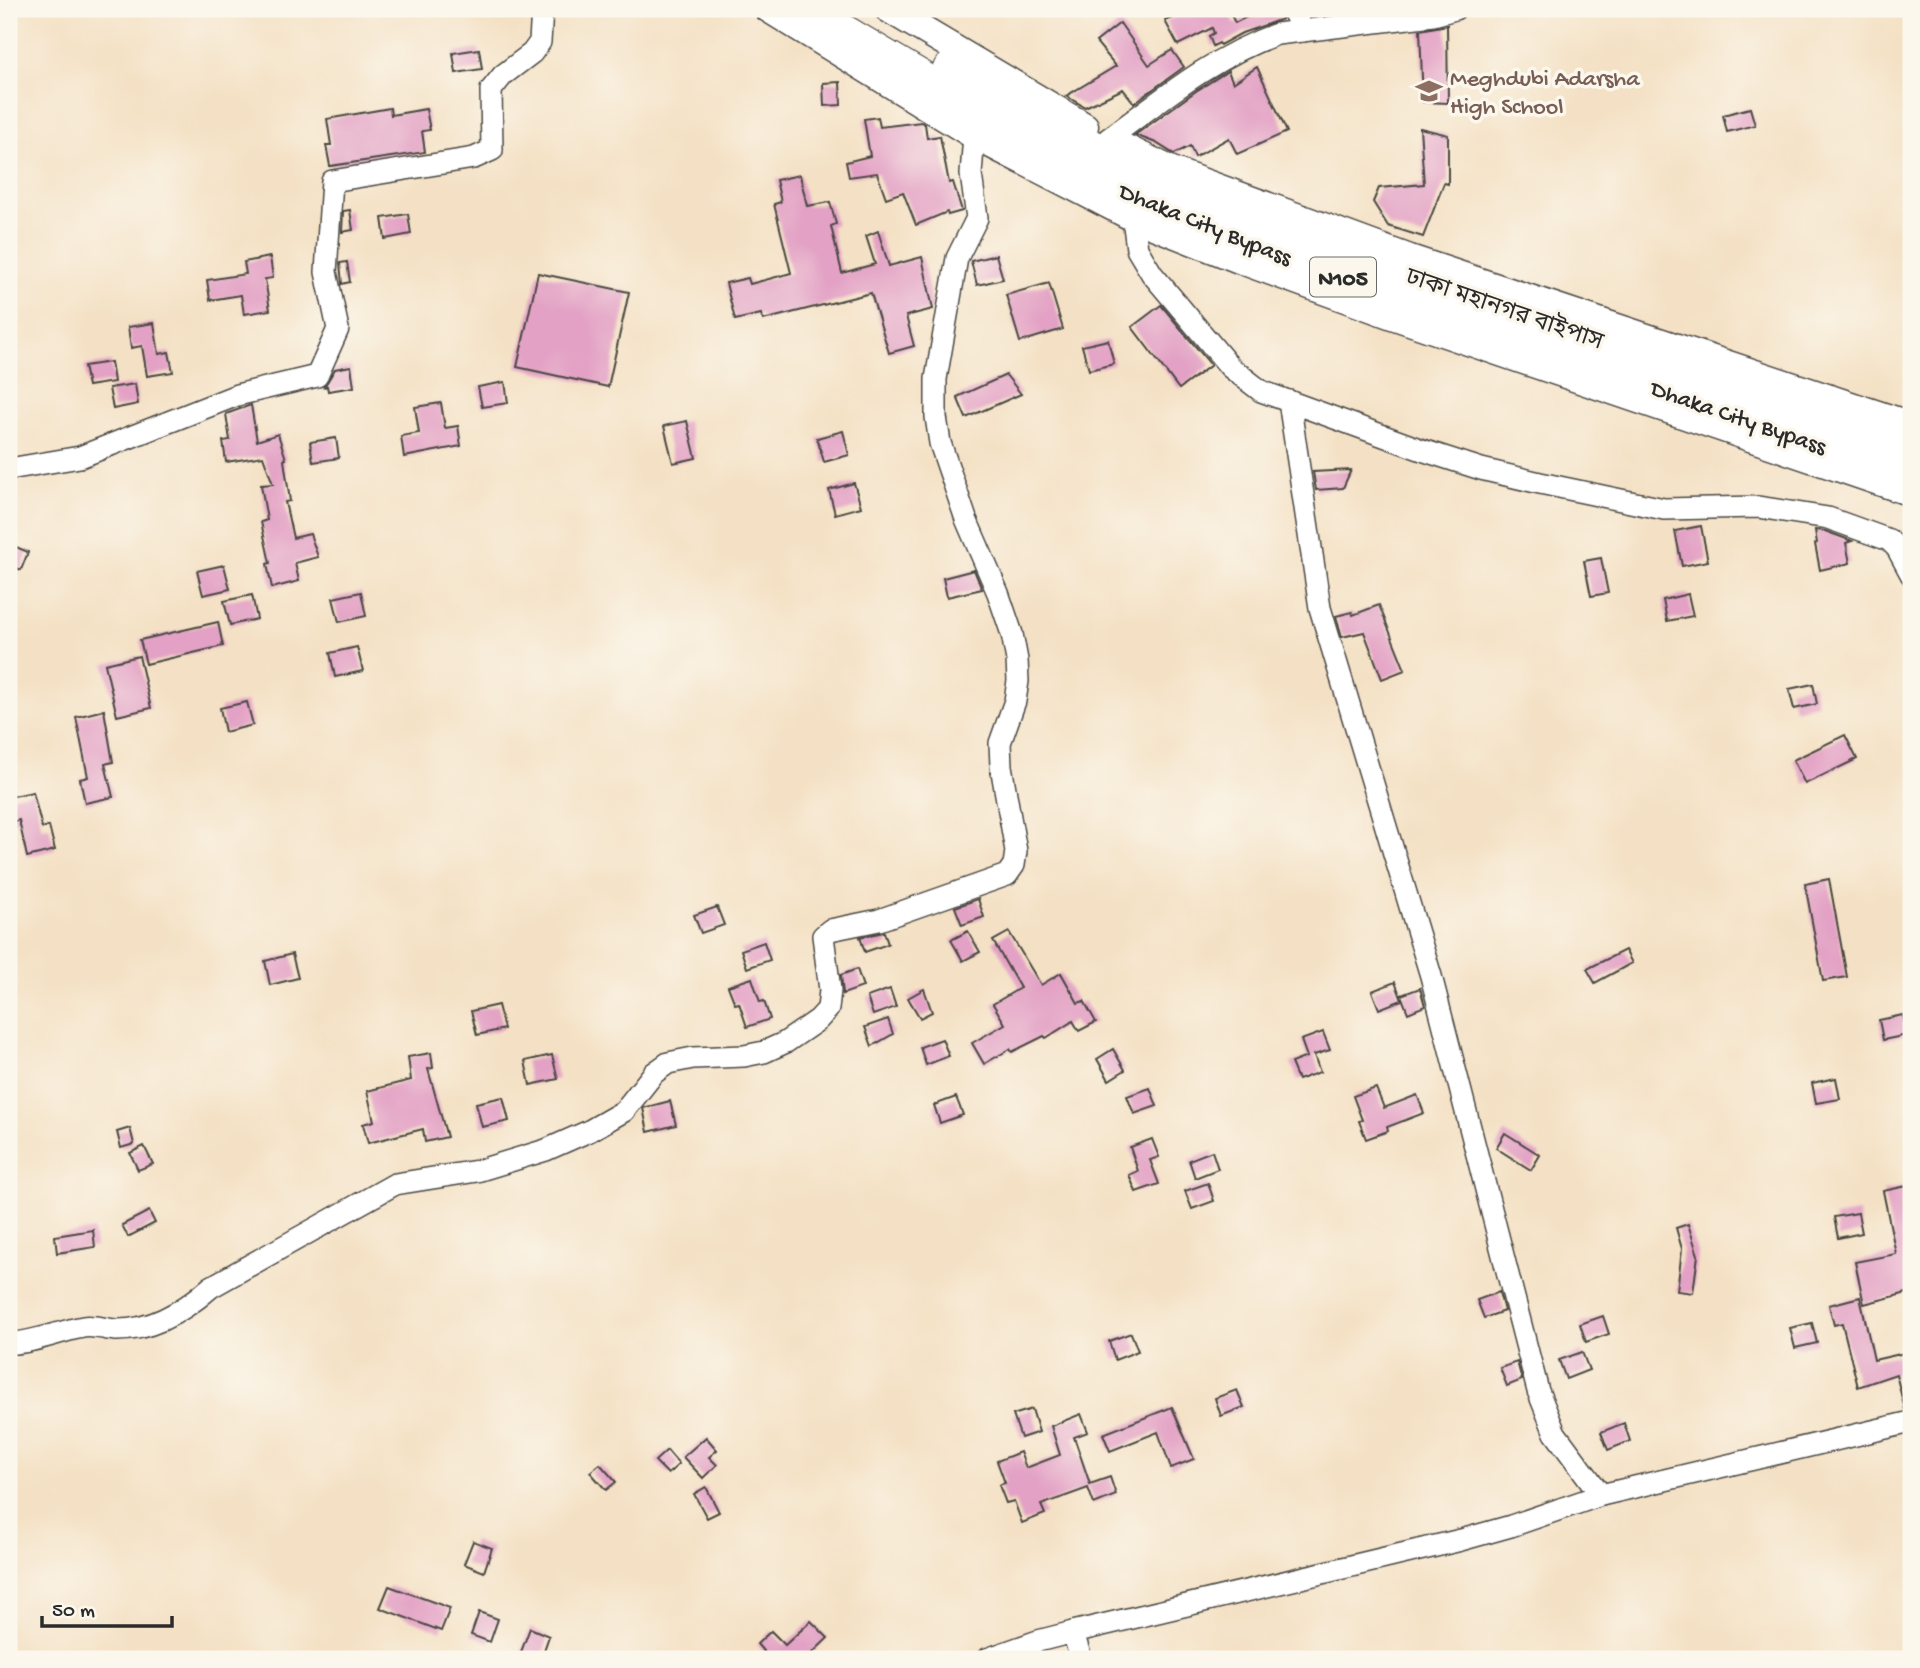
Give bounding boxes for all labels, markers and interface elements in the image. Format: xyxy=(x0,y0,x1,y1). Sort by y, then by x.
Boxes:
place label: Meghdubi Adarsha High School xyxy=(1450,66,1640,123)
school or university icon: Meghdubi Adarsha High School xyxy=(1414,76,1444,106)
street label: Dhaka City Bypass xyxy=(1112,178,1296,275)
road number: N105 xyxy=(1310,258,1376,296)
street label: ঢাকা মহানগর বাইপাস xyxy=(1400,261,1608,359)
street label: Dhaka City Bypass xyxy=(1644,375,1831,463)
scale bar xyxy=(42,1584,172,1628)
text: 50 m xyxy=(52,1600,95,1625)

